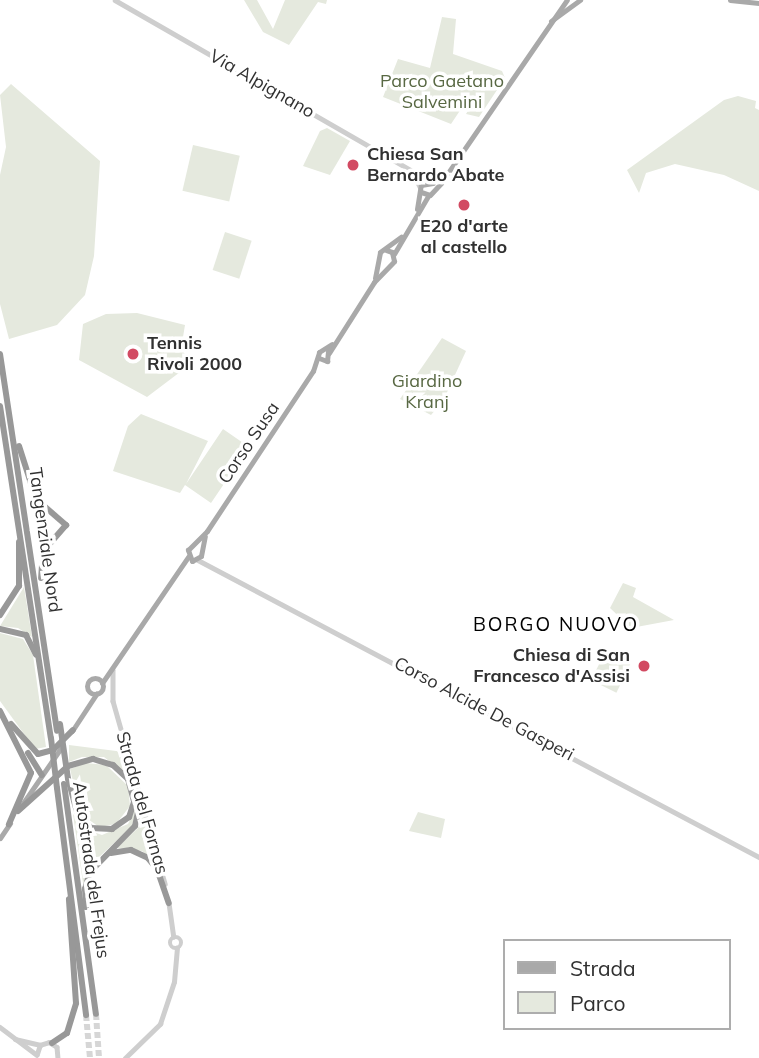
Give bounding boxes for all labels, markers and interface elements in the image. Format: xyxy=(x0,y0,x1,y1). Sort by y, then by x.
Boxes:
street label: Via Alpignano xyxy=(206,45,318,123)
park label: Parco Gaetano Salvemini xyxy=(380,71,504,114)
place label: Chiesa San Bernardo Abate xyxy=(367,144,504,186)
marker: Chiesa San Bernardo Abate xyxy=(345,157,361,173)
marker: E20 d'arte al castello xyxy=(456,197,472,213)
place label: E20 d'arte al castello xyxy=(420,216,508,258)
place label: Tennis Rivoli 2000 xyxy=(147,333,242,376)
marker: Tennis Rivoli 2000 xyxy=(125,346,141,362)
park label: Giardino Kranj xyxy=(392,371,462,414)
street label: Corso Susa xyxy=(214,398,284,488)
street label: Tangenziale Nord xyxy=(24,466,66,614)
district label: BORGO NUOVO xyxy=(474,614,638,636)
place label: Chiesa di San Francesco d'Assisi xyxy=(473,645,630,688)
street label: Corso Alcide De Gasperi xyxy=(390,652,578,766)
marker: Chiesa di San Francesco d'Assisi xyxy=(636,658,652,674)
street label: Strada del Fornas xyxy=(111,729,173,877)
street label: Autostrada del Frejus xyxy=(68,780,114,960)
legend xyxy=(504,939,731,1030)
text: Strada xyxy=(570,955,636,981)
text: Parco xyxy=(570,990,625,1016)

